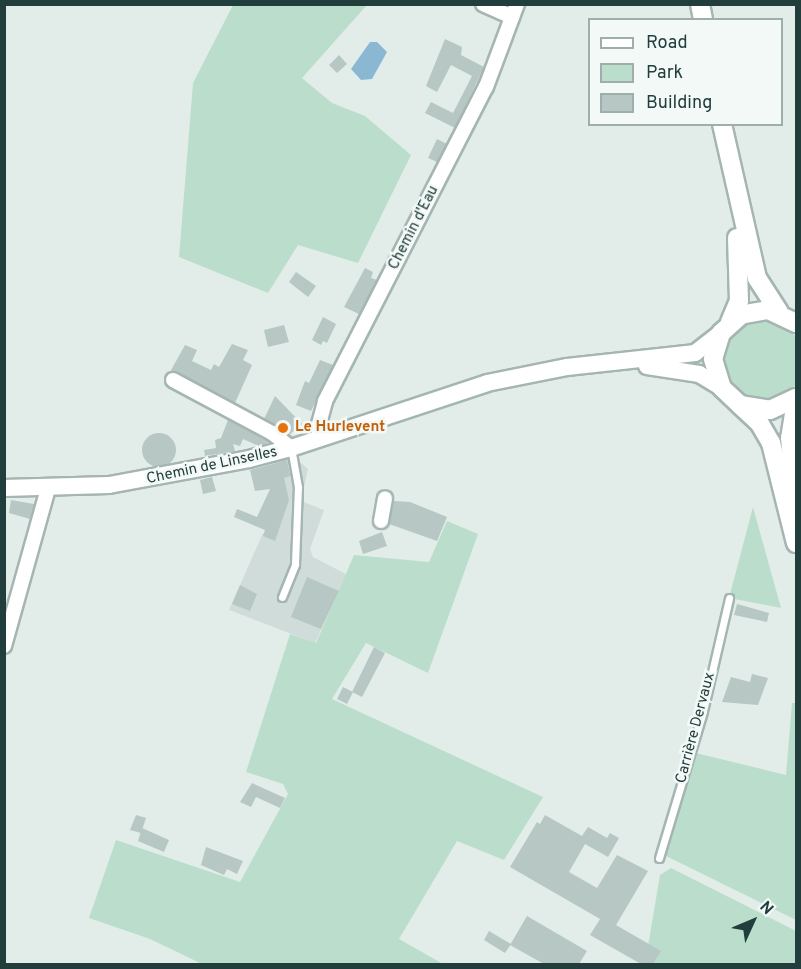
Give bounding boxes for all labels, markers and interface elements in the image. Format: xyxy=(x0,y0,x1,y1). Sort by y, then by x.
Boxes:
legend xyxy=(588,18,783,126)
text: Road xyxy=(646,32,688,55)
text: Park xyxy=(646,62,683,85)
text: Building xyxy=(646,92,712,115)
street label: Chemin d'Eau xyxy=(385,183,443,273)
place label: Le Hurlevent xyxy=(295,419,385,437)
marker: Le Hurlevent xyxy=(276,421,290,435)
street label: Chemin de Linselles xyxy=(145,443,279,489)
street label: Carrière Dervaux xyxy=(673,671,719,785)
north arrow xyxy=(723,891,783,951)
text: N xyxy=(755,897,777,920)

